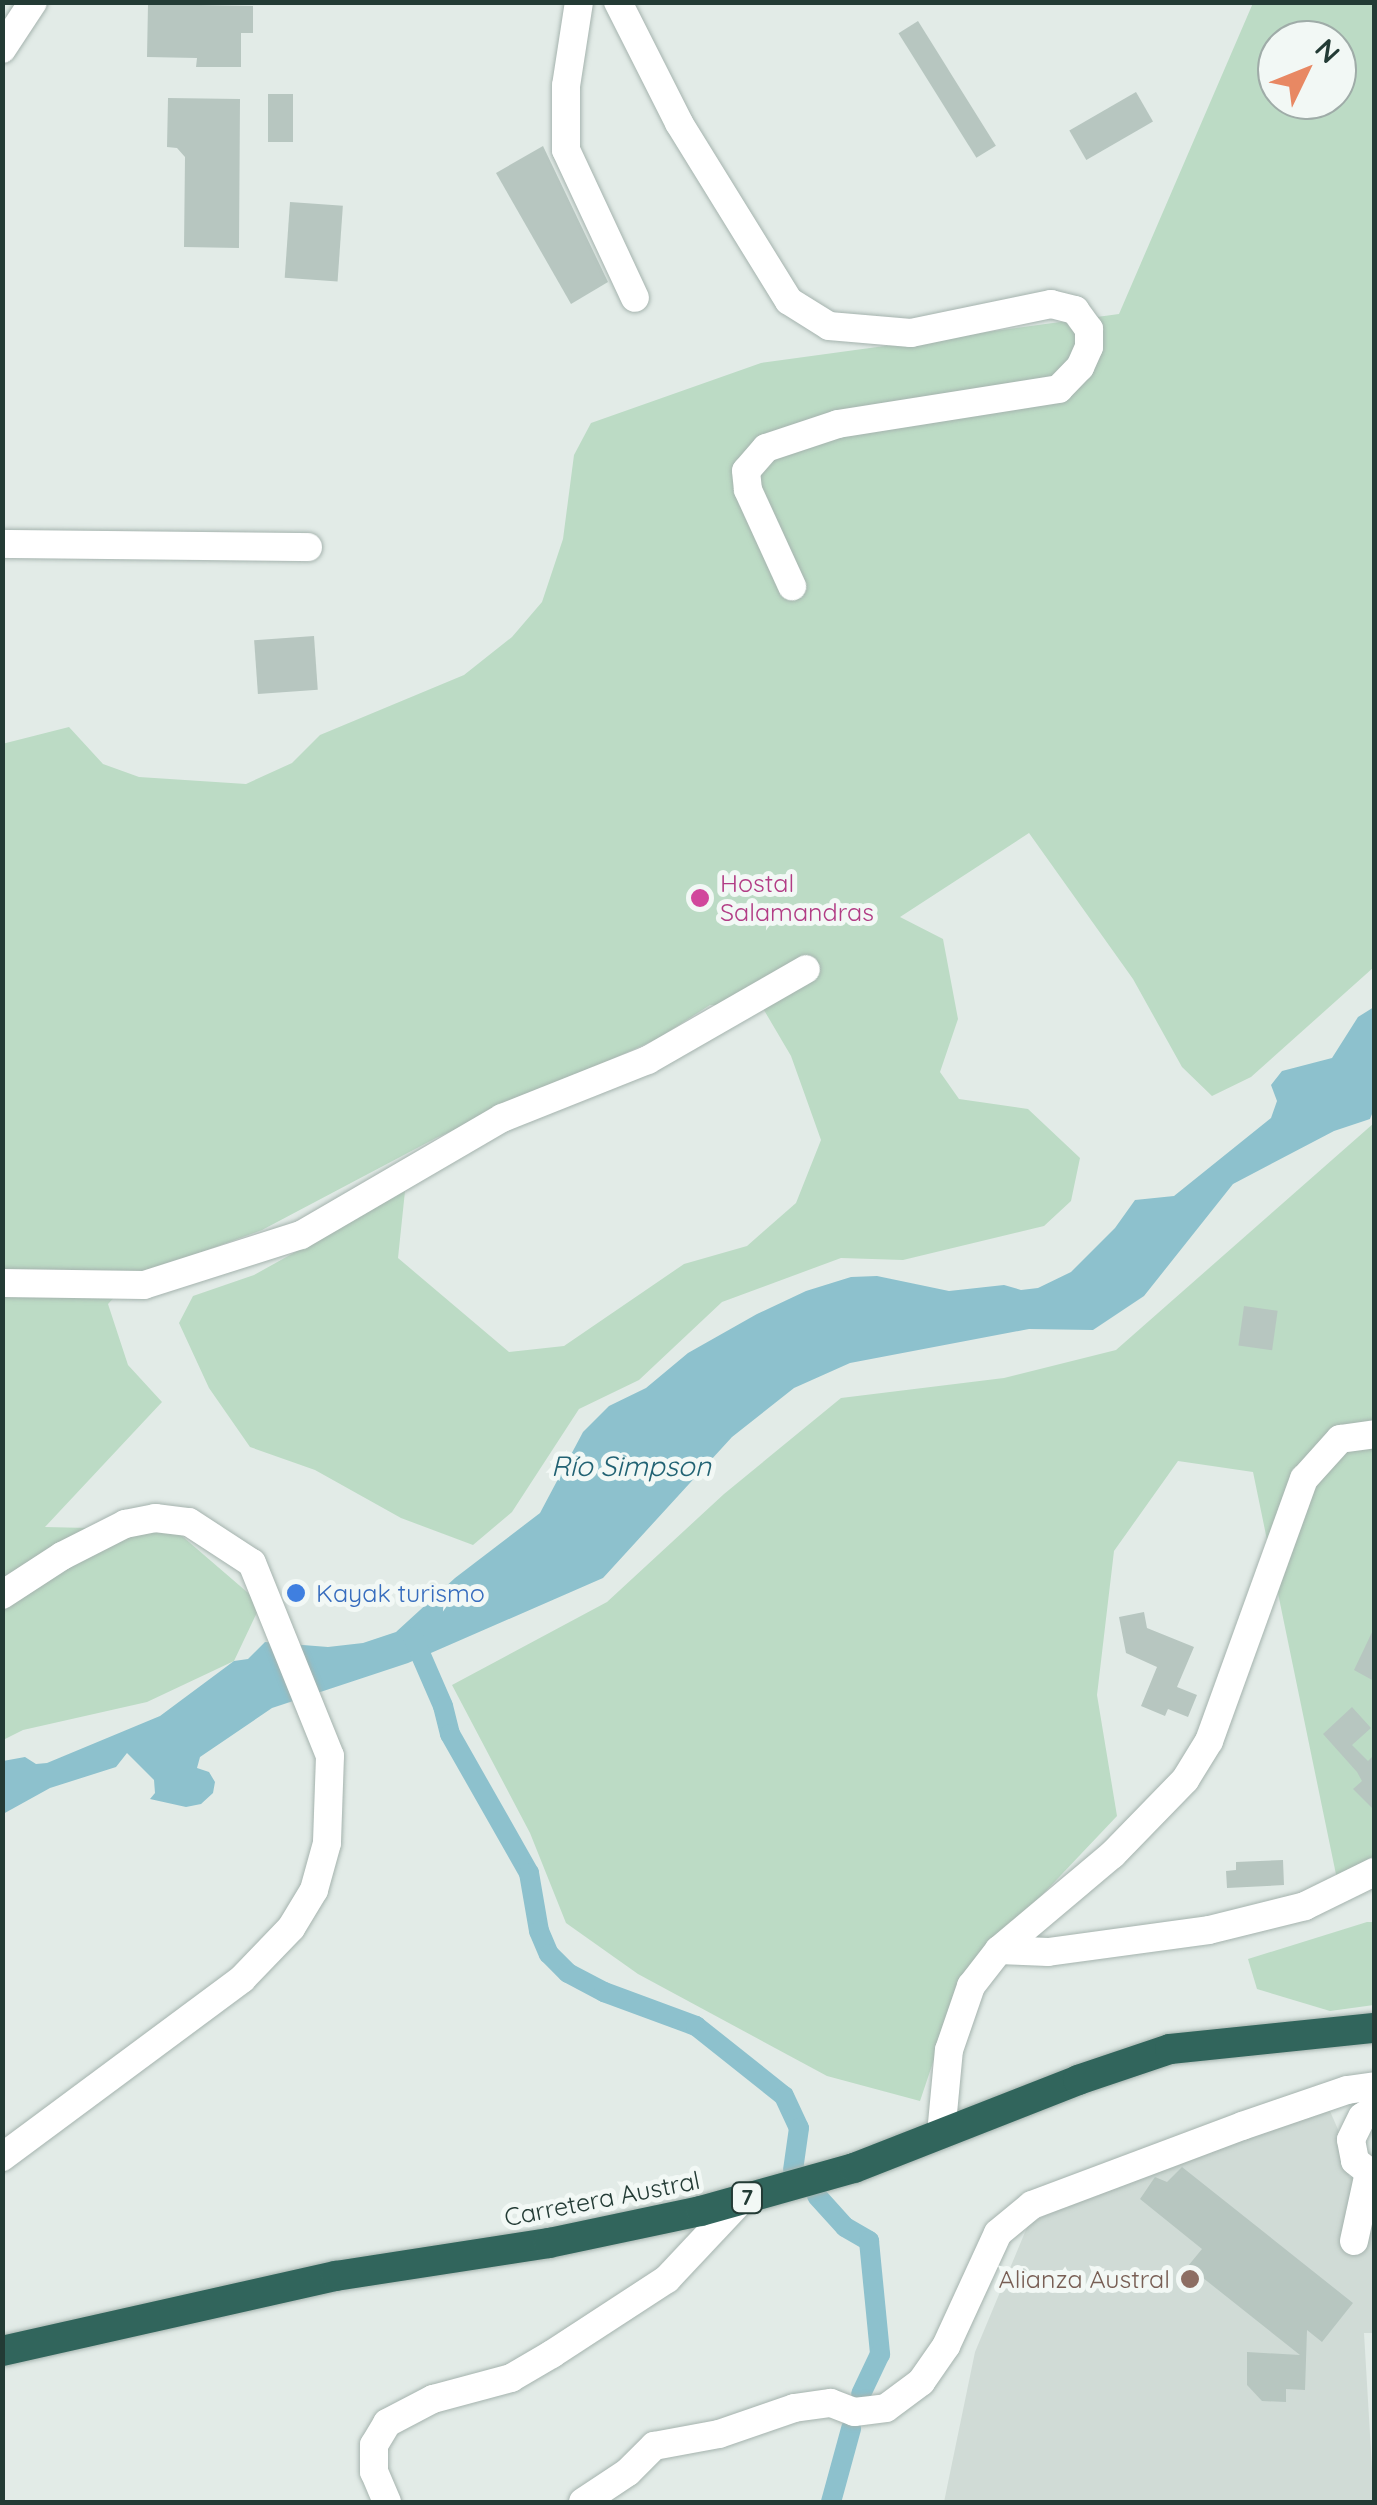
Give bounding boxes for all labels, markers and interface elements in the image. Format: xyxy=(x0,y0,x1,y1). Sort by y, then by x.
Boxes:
north arrow xyxy=(1257,20,1357,120)
text: N xyxy=(1308,31,1348,70)
place label: Hostal Salamandras xyxy=(720,869,874,928)
marker: Hostal Salamandras xyxy=(689,887,711,909)
water label: Río Simpson xyxy=(551,1449,711,1483)
place label: Kayak turismo xyxy=(316,1578,485,1608)
marker: Kayak turismo xyxy=(285,1582,307,1604)
street label: Carretera Austral xyxy=(502,2165,702,2233)
road number: 7 xyxy=(730,2181,764,2215)
place label: Alianza Austral xyxy=(999,2264,1170,2294)
marker: Alianza Austral xyxy=(1179,2268,1201,2290)

